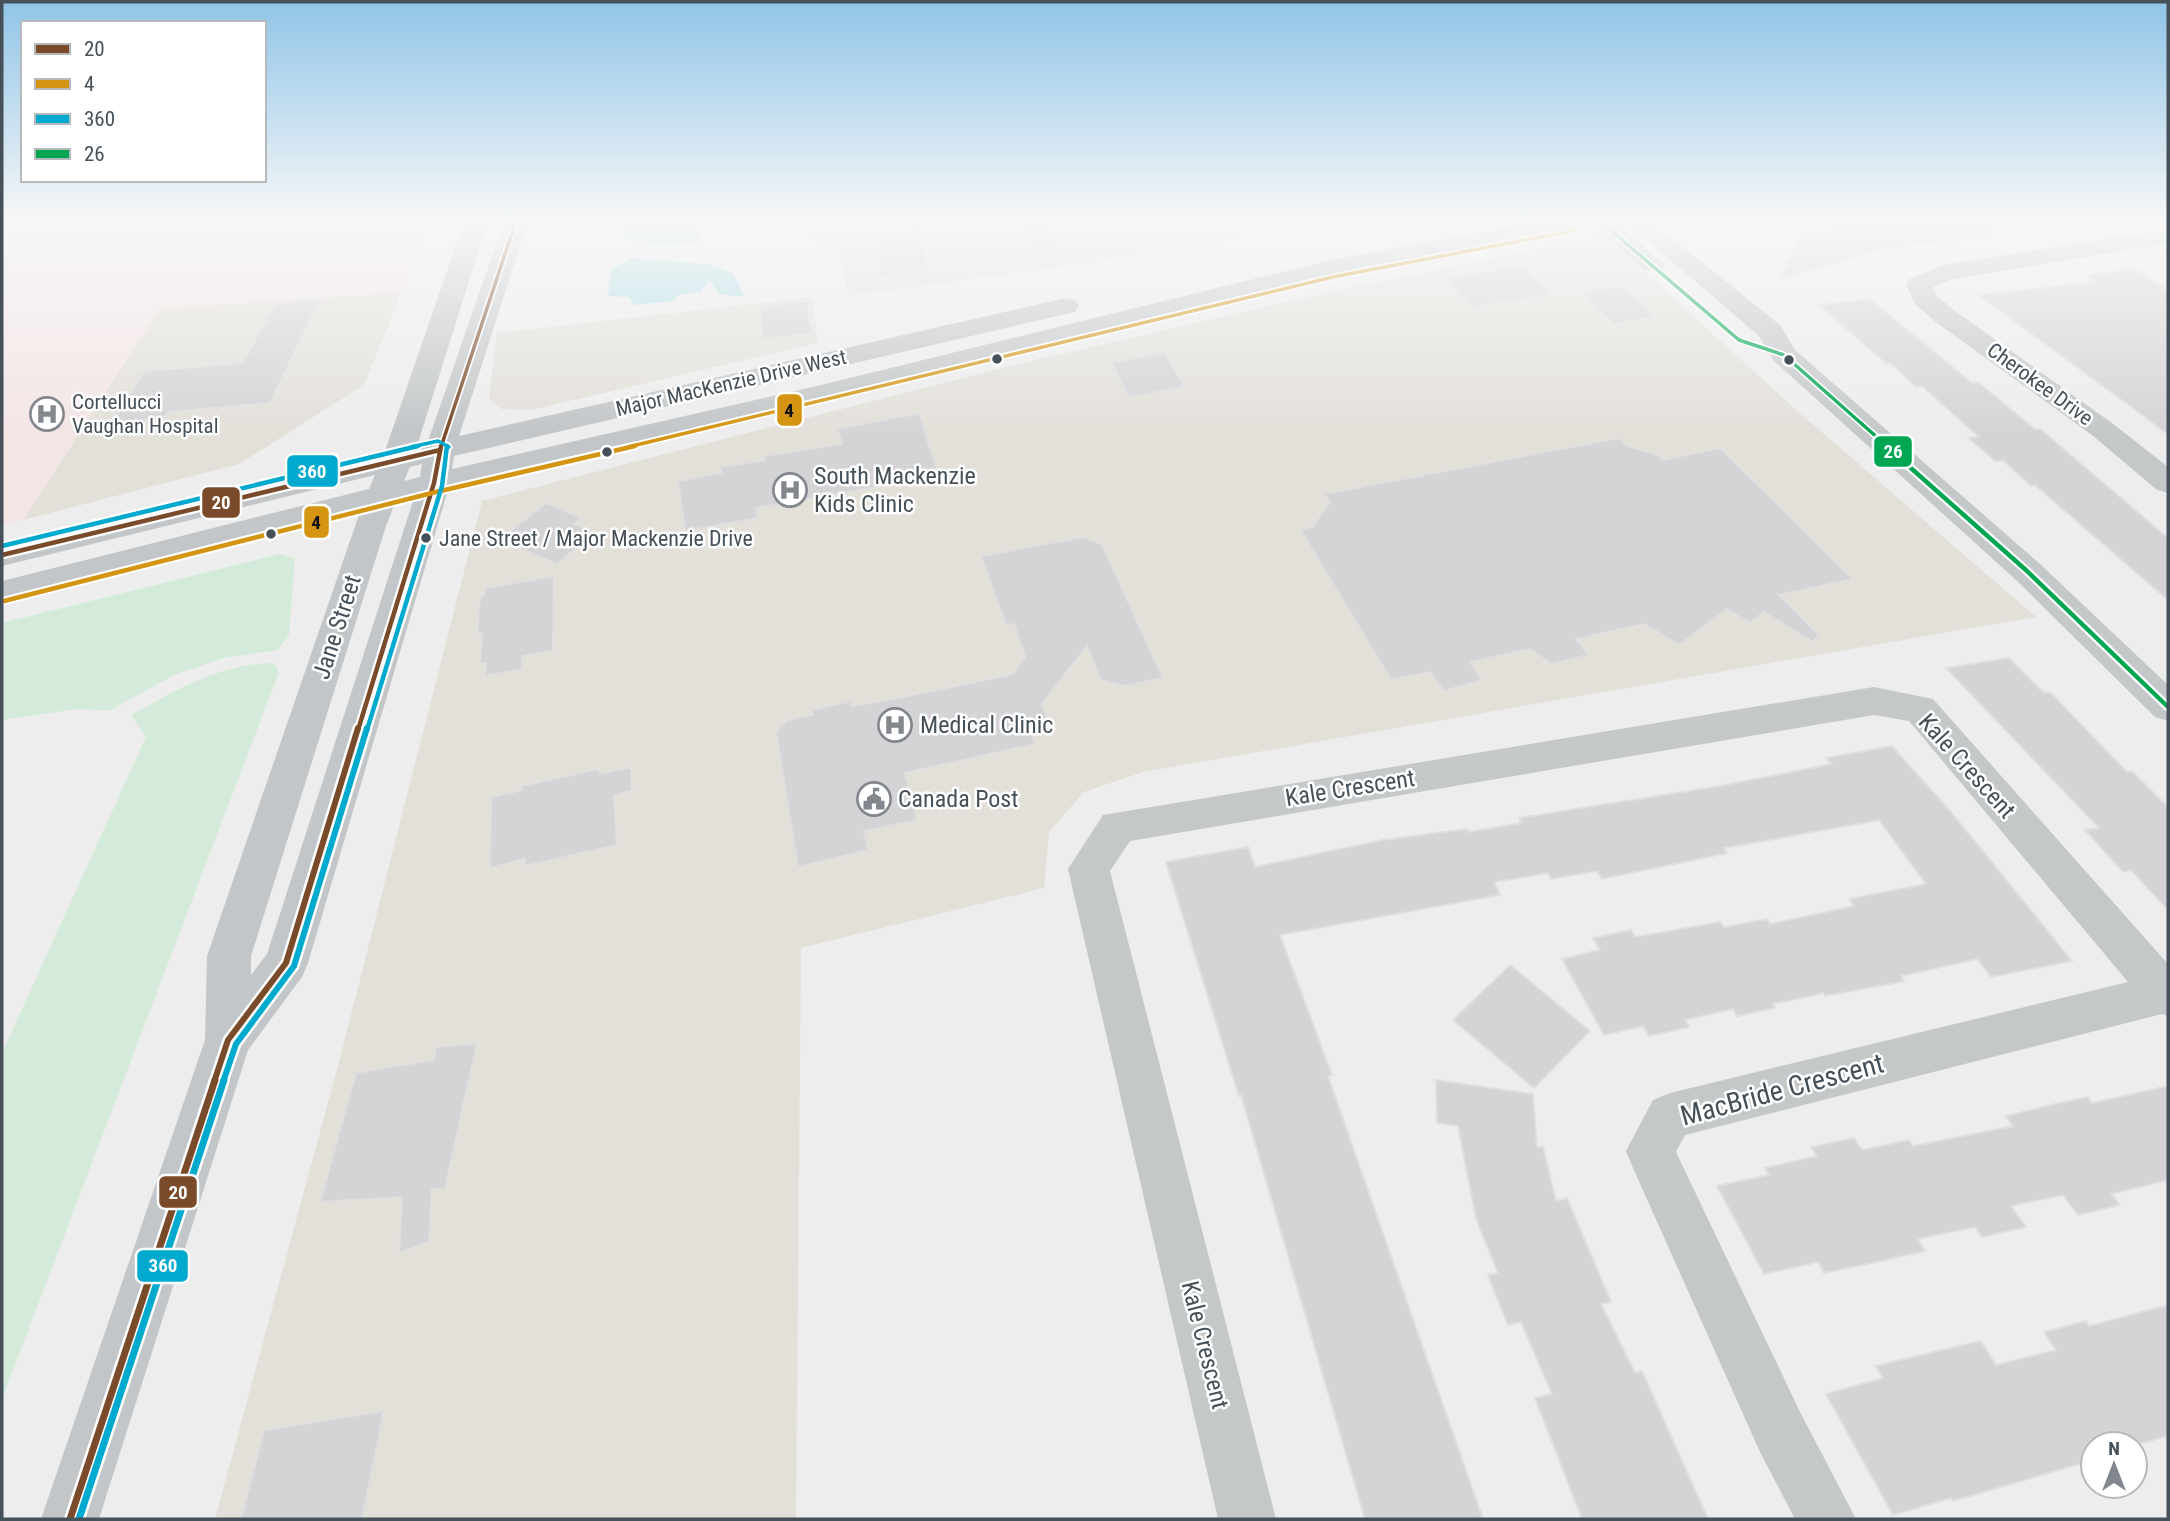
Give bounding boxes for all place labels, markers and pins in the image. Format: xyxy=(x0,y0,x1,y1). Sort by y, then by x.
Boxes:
unlabelled marker xyxy=(990,352,1004,366)
unlabelled marker xyxy=(1782,353,1796,367)
place label: Cortellucci Vaughan Hospital xyxy=(72,390,218,438)
hospital icon: Cortellucci Vaughan Hospital xyxy=(28,395,66,433)
unlabelled marker xyxy=(600,445,614,459)
place label: South Mackenzie Kids Clinic xyxy=(814,462,976,518)
hospital icon: South Mackenzie Kids Clinic xyxy=(771,471,809,509)
place label: Jane Street / Major Mackenzie Drive xyxy=(439,526,753,551)
unlabelled marker xyxy=(264,527,278,541)
marker: Jane Street / Major Mackenzie Drive xyxy=(419,531,433,545)
hospital icon: Medical Clinic xyxy=(876,706,914,744)
place label: Medical Clinic xyxy=(920,711,1053,739)
public building icon: Canada Post xyxy=(855,780,893,818)
place label: Canada Post xyxy=(898,785,1018,813)

